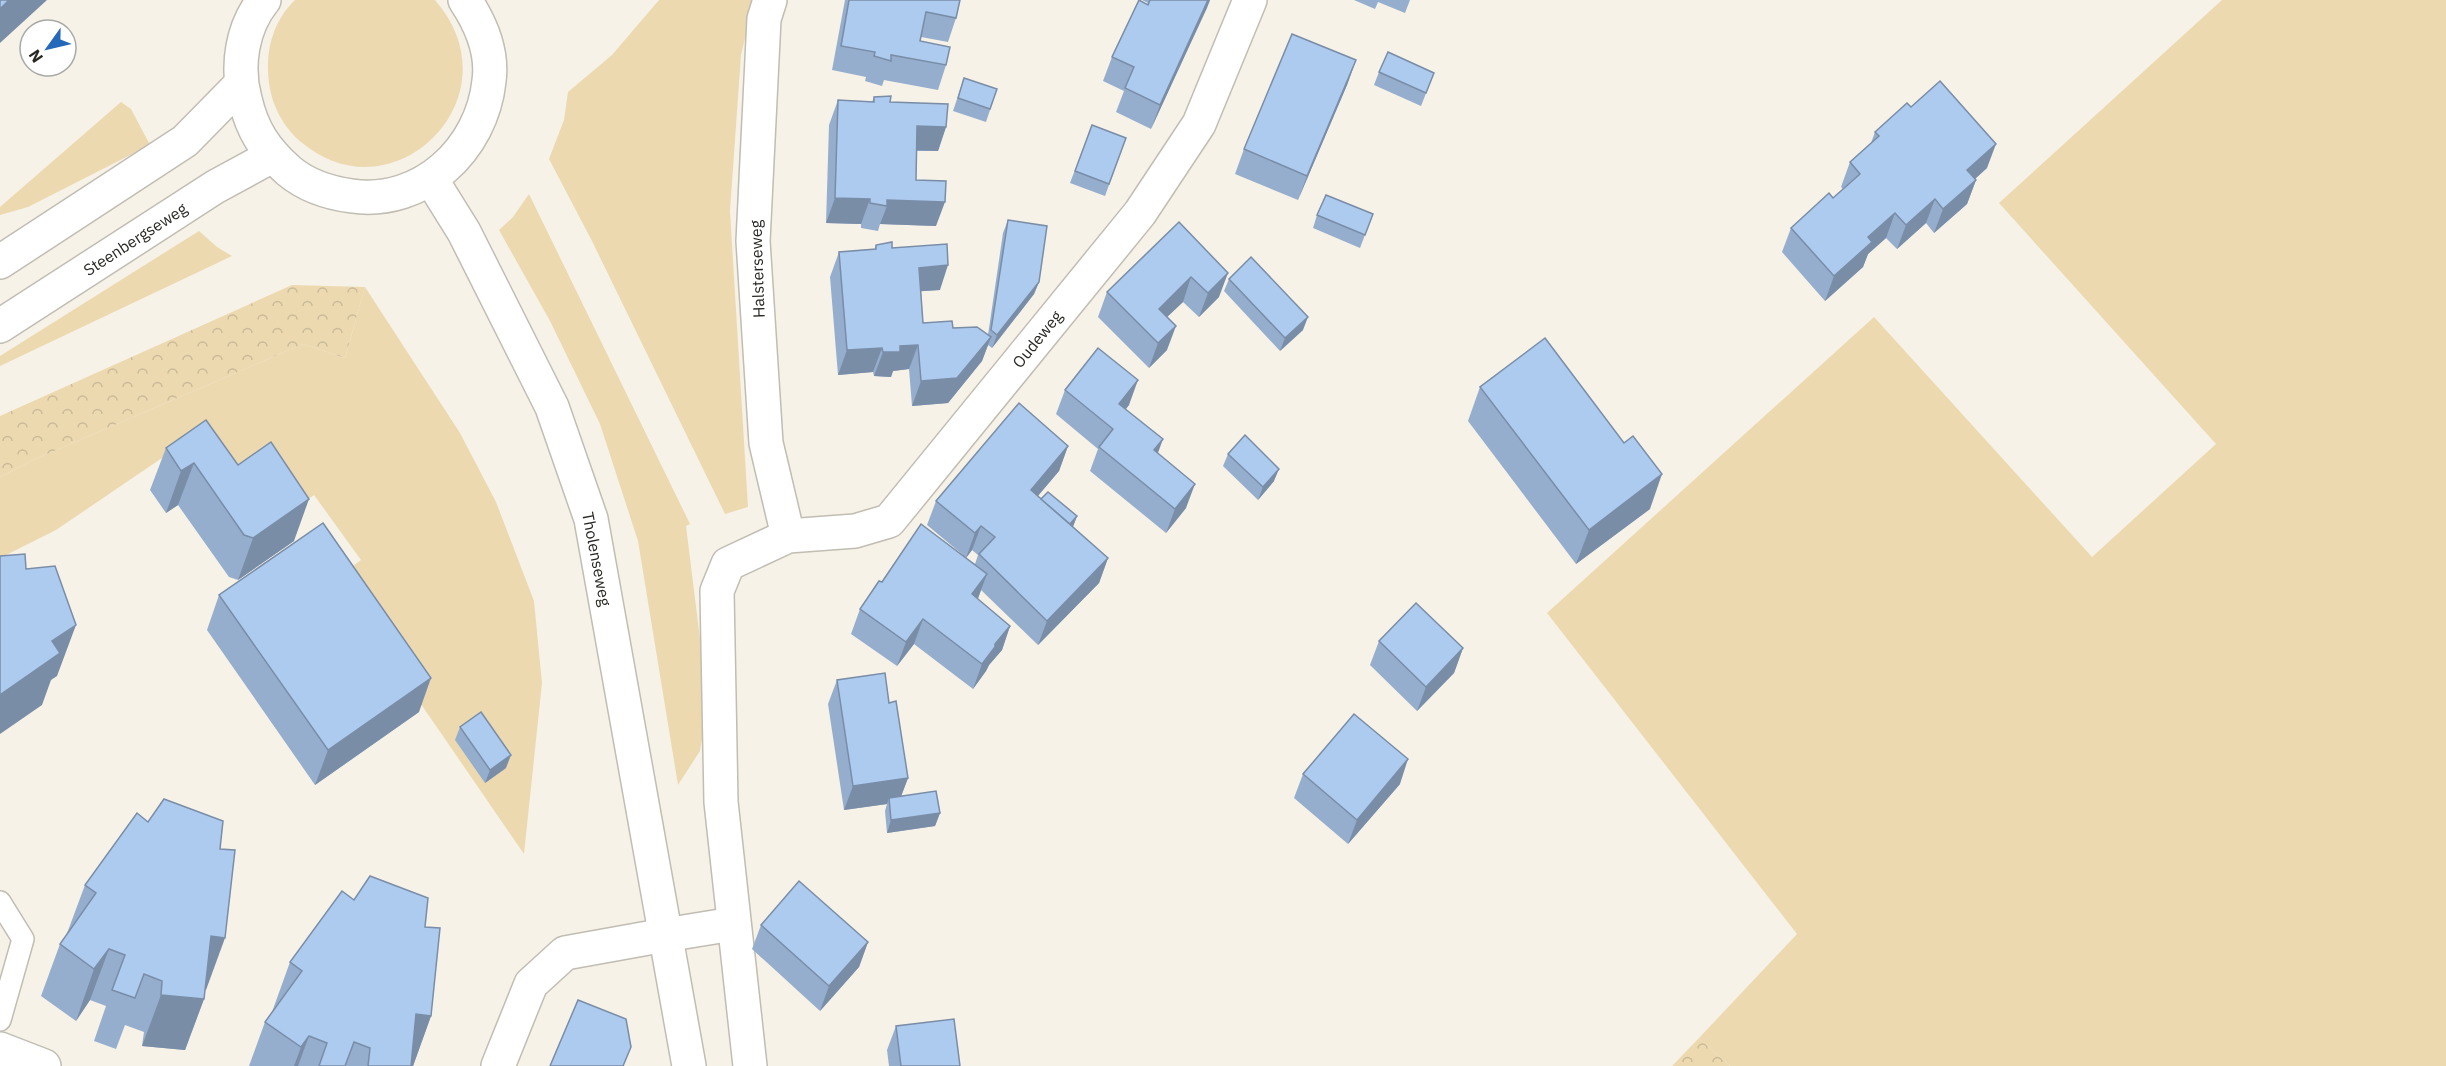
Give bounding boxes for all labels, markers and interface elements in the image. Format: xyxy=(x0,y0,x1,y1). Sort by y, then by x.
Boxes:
north arrow xyxy=(18,18,78,78)
text: N xyxy=(24,46,47,67)
street label: Steenbergseweg xyxy=(79,198,191,280)
street label: Halsterseweg xyxy=(745,219,769,318)
street label: Oudeweg xyxy=(1008,306,1066,372)
street label: Tholenseweg xyxy=(578,510,616,608)

